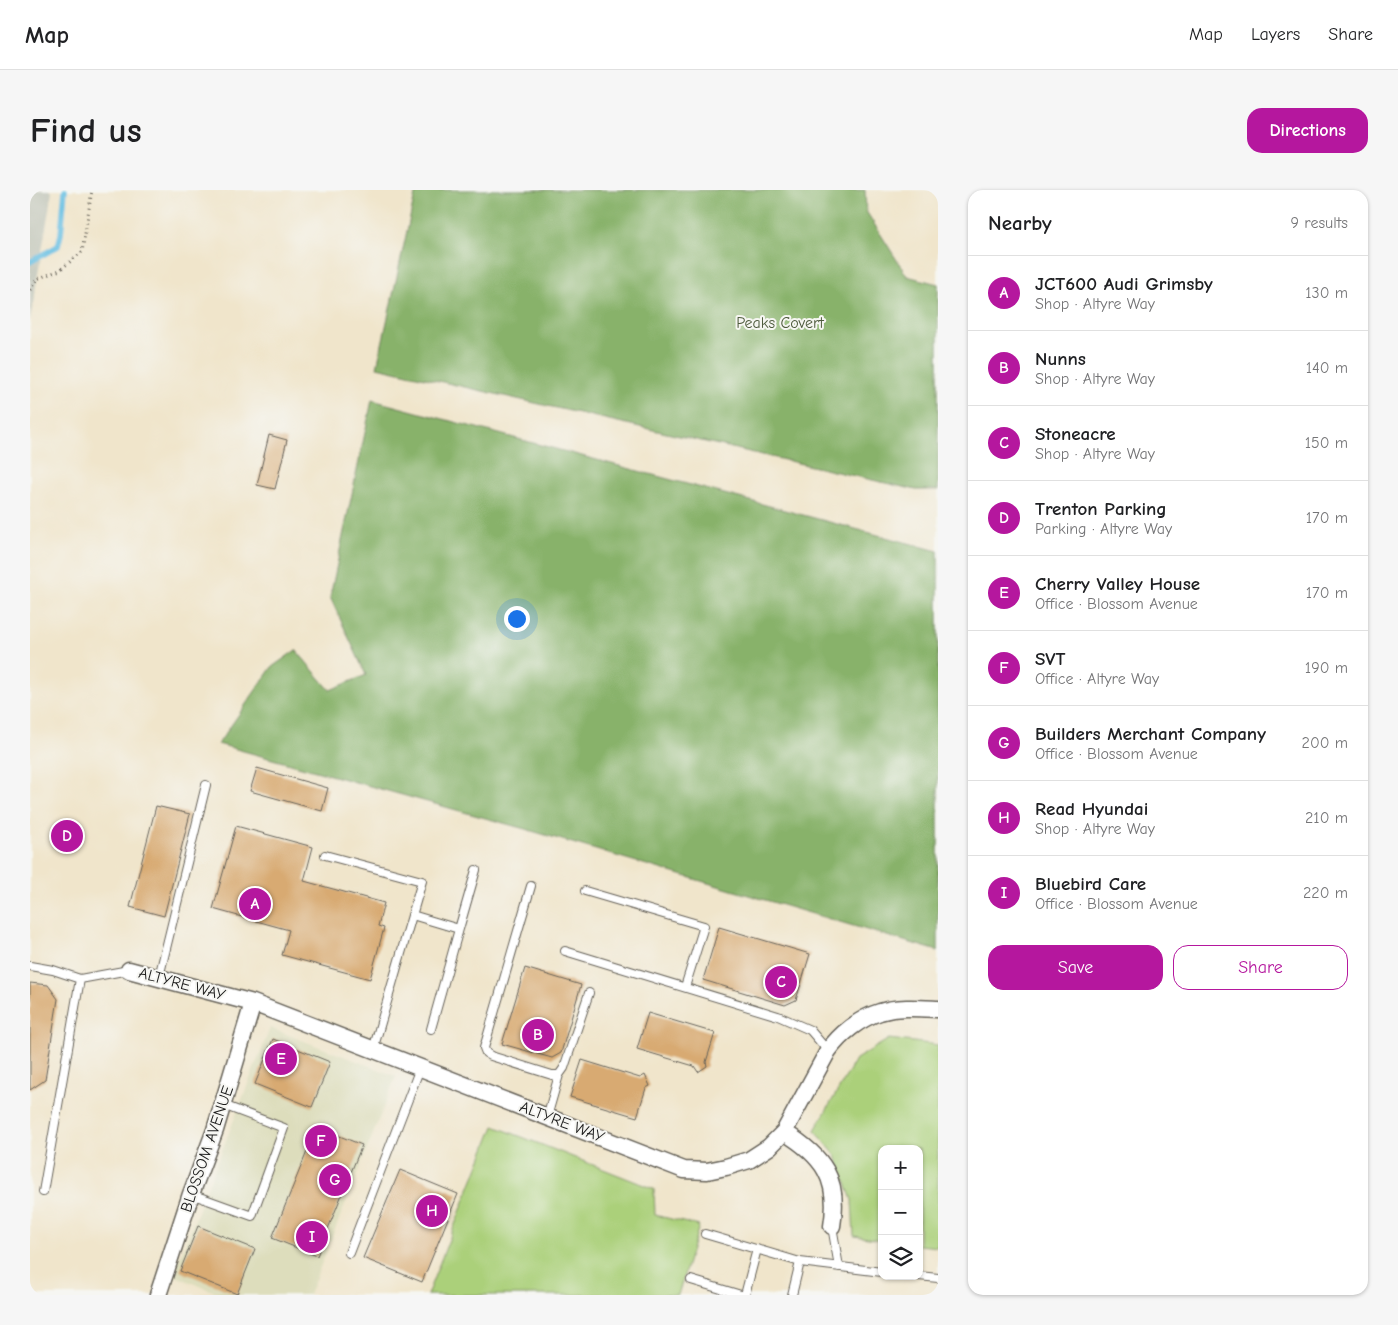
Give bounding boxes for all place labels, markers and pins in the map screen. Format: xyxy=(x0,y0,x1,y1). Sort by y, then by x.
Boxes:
pin: D xyxy=(51,817,83,855)
pin: A xyxy=(239,885,271,923)
pin: C xyxy=(765,963,797,1001)
pin: B xyxy=(522,1016,554,1054)
pin: E xyxy=(265,1040,297,1078)
pin: F xyxy=(305,1122,337,1160)
pin: G xyxy=(319,1161,351,1199)
pin: H xyxy=(416,1192,448,1230)
pin: I xyxy=(296,1218,328,1256)

